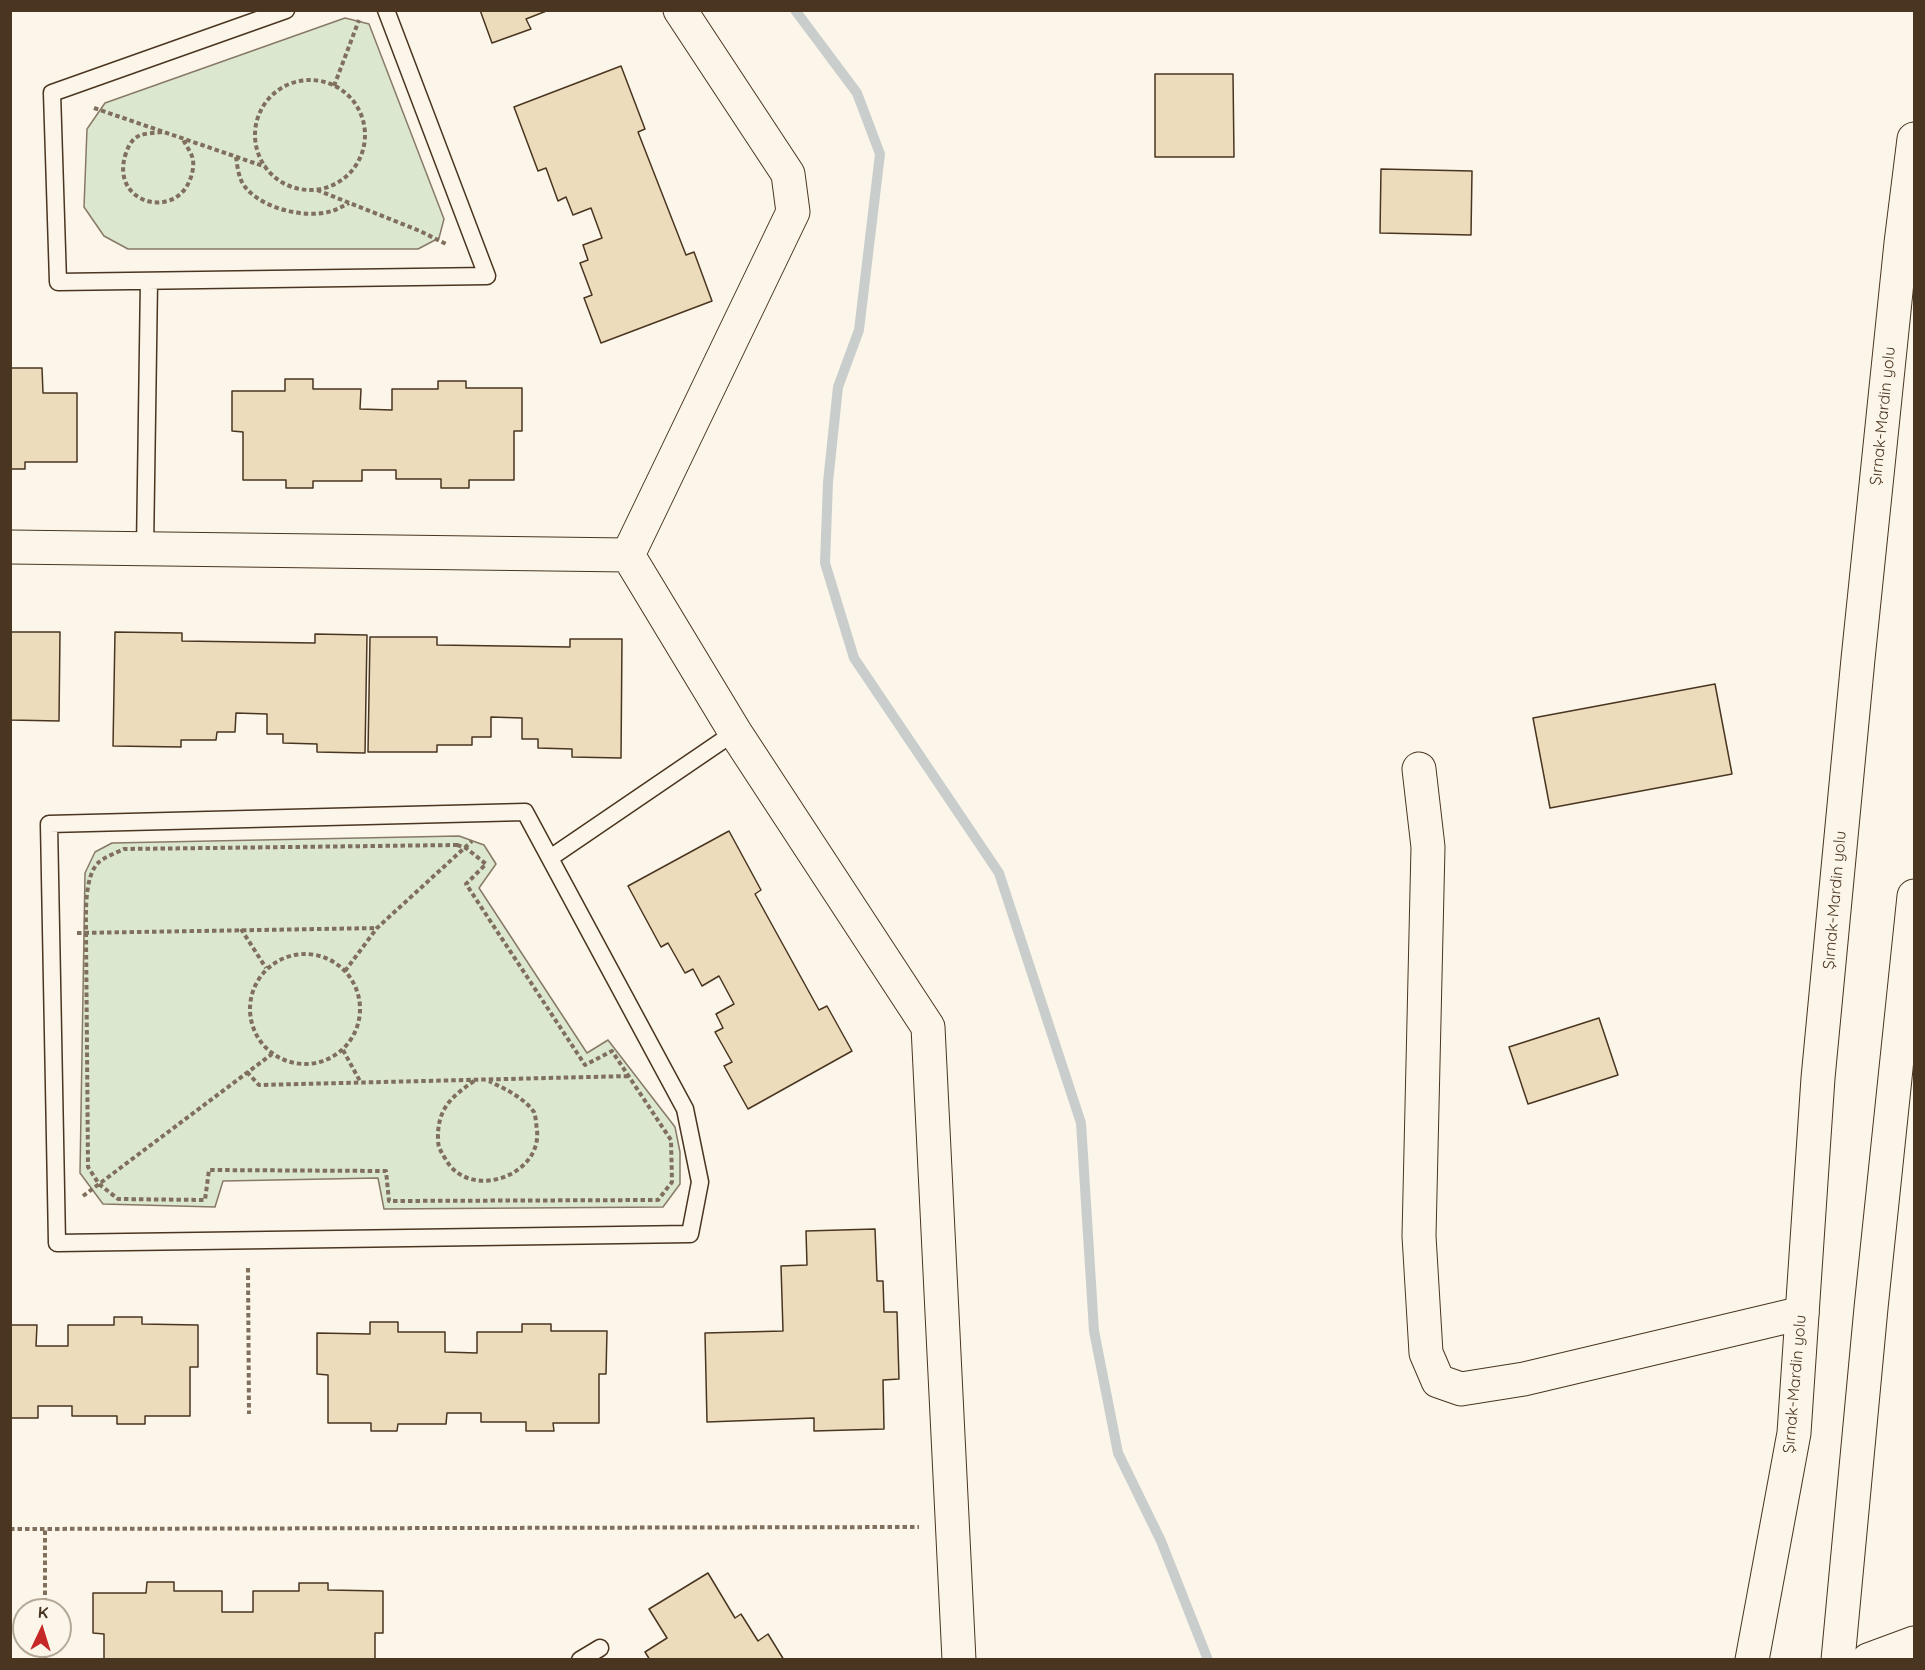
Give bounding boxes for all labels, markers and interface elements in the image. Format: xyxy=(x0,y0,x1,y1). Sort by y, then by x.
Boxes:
street label: Şırnak-Mardin yolu xyxy=(1866,346,1900,486)
street label: Şırnak-Mardin yolu xyxy=(1819,830,1851,970)
street label: Şırnak-Mardin yolu xyxy=(1779,1314,1811,1454)
north arrow xyxy=(12,1598,72,1658)
text: K xyxy=(37,1602,49,1622)

